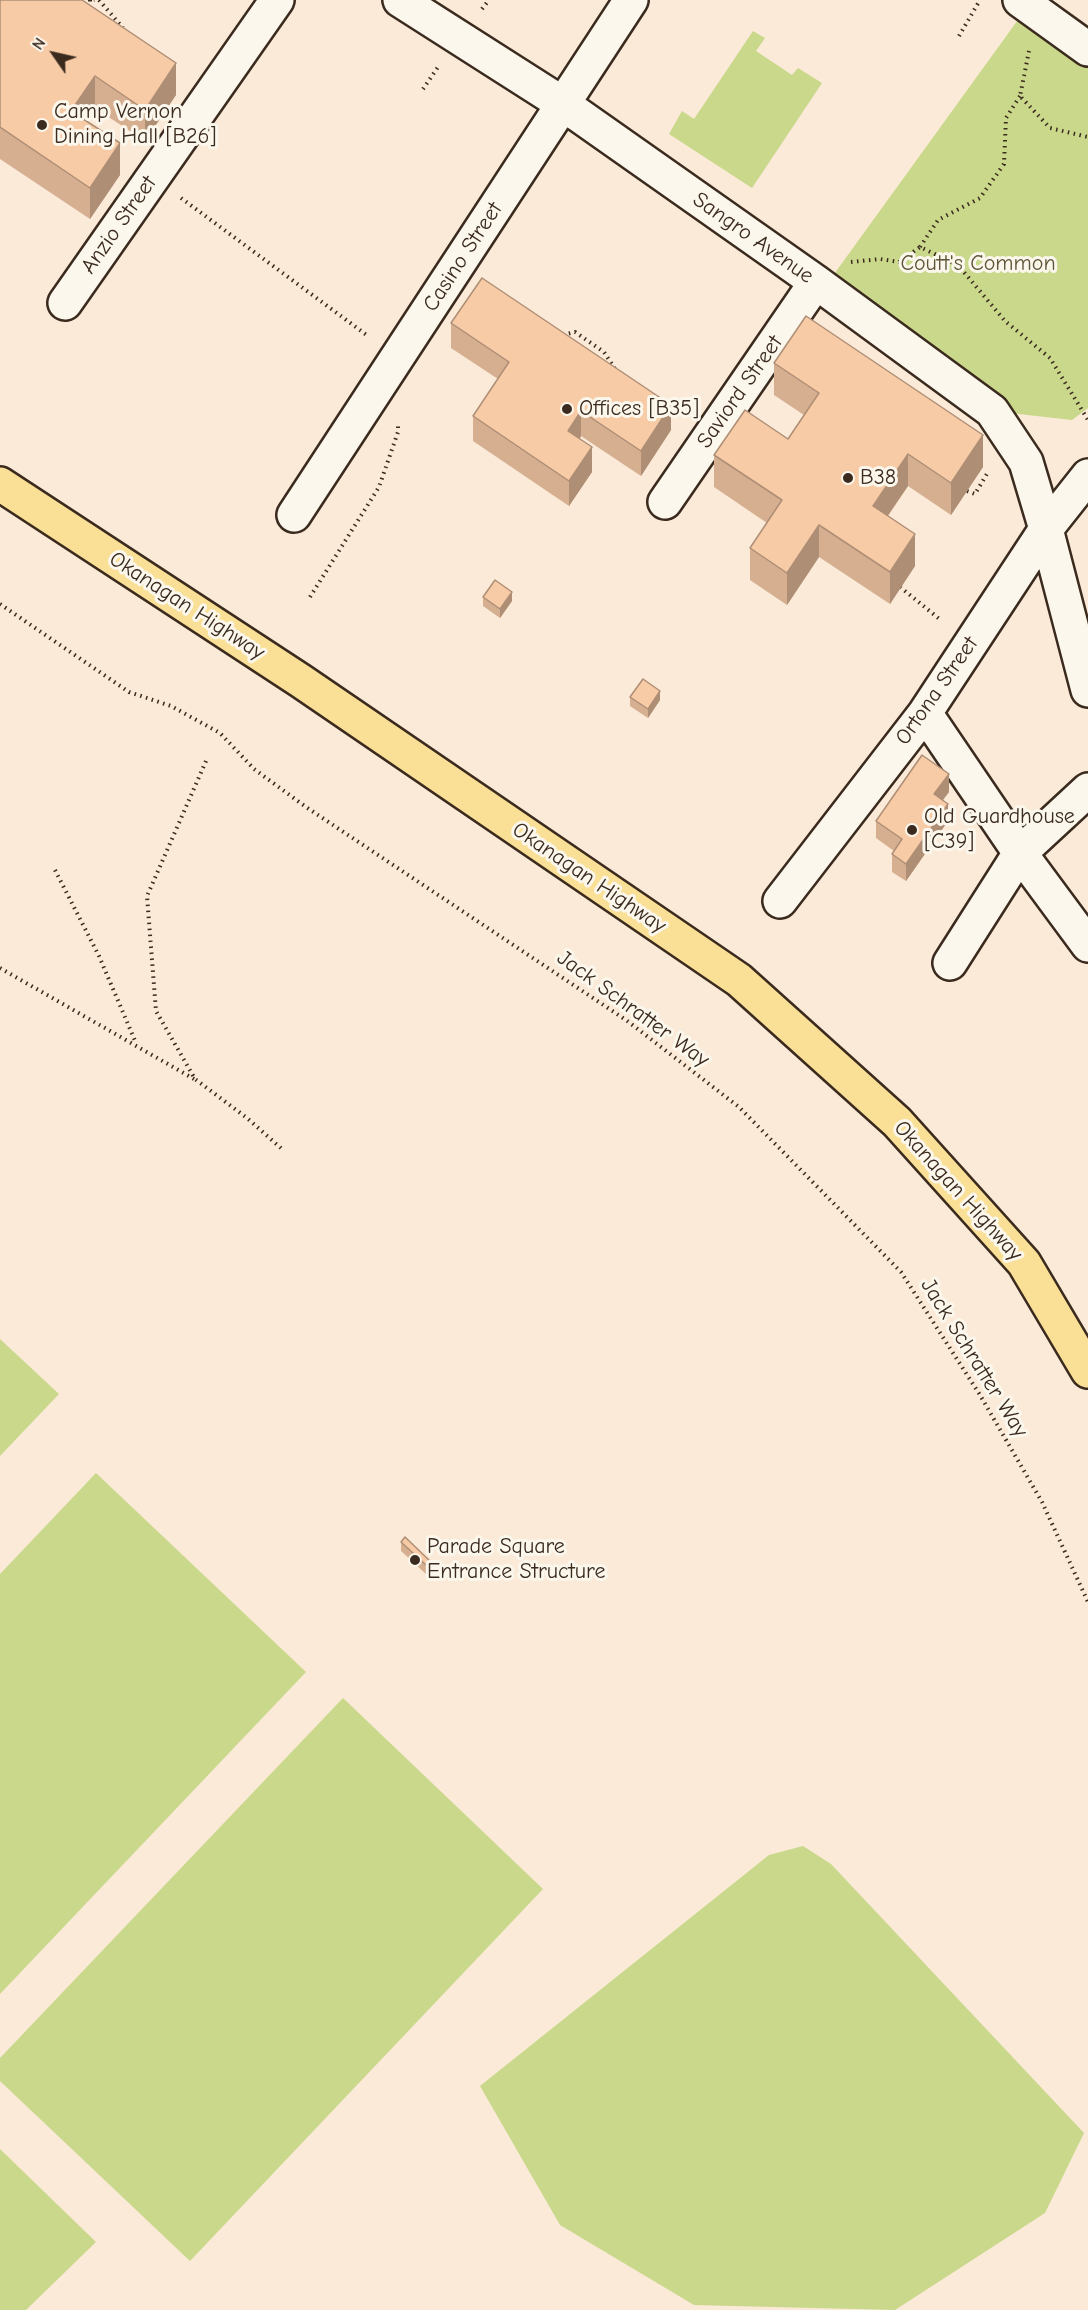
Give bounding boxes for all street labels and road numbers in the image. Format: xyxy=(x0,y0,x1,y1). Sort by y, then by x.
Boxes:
street label: Anzio Street xyxy=(76,171,162,279)
street label: Sangro Avenue xyxy=(687,187,819,289)
street label: Casino Street xyxy=(418,197,508,317)
street label: Saviord Street xyxy=(691,331,789,453)
street label: Okanagan Highway xyxy=(104,546,270,666)
street label: Ortona Street xyxy=(890,632,984,750)
street label: Okanagan Highway xyxy=(507,817,671,939)
street label: Jack Schratter Way xyxy=(552,945,714,1073)
street label: Okanagan Highway xyxy=(888,1115,1028,1267)
street label: Jack Schratter Way xyxy=(915,1274,1033,1442)

